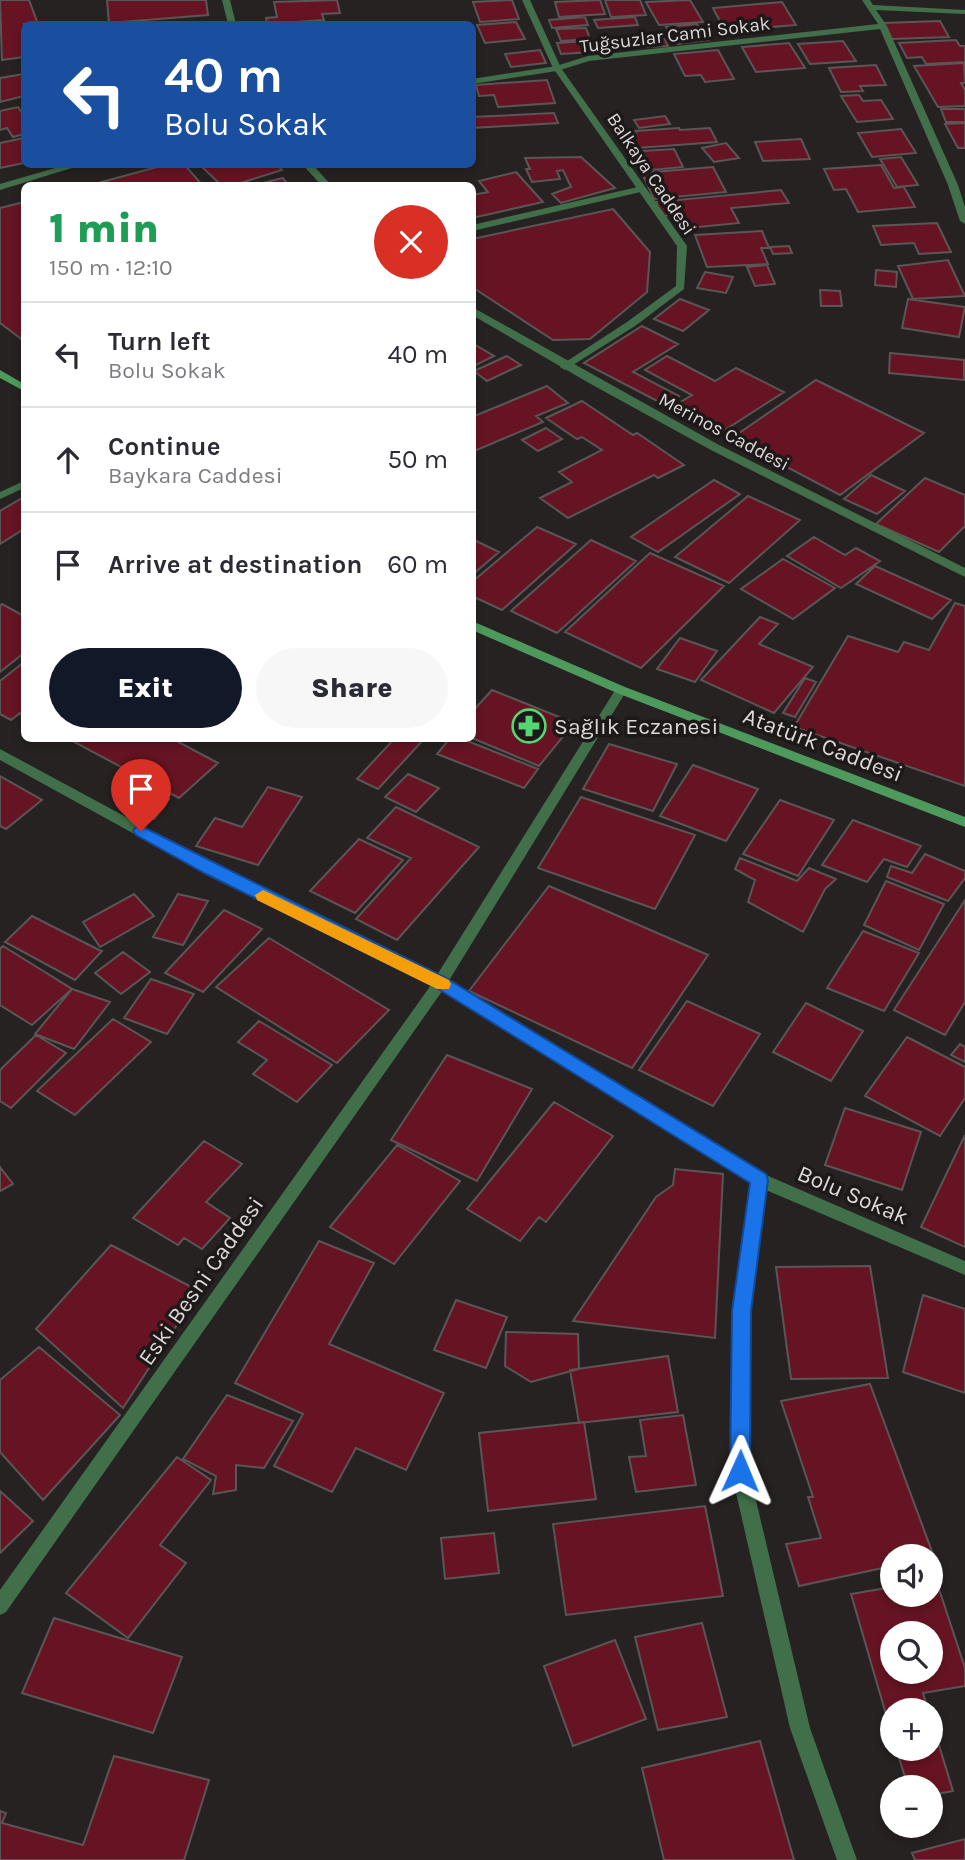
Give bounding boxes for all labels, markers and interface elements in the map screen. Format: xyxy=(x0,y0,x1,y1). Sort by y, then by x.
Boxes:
street label: Tuğsuzlar Cami Sokak xyxy=(578,12,772,58)
text: 40 m xyxy=(164,47,283,104)
icon: left xyxy=(49,49,140,140)
text: Bolu Sokak xyxy=(164,106,328,143)
street label: Balkaya Caddesi xyxy=(602,109,700,239)
text: 1 min xyxy=(49,203,159,253)
button: close xyxy=(374,205,448,279)
text: 150 m · 12:10 xyxy=(49,254,173,281)
text: Turn left xyxy=(108,326,210,357)
icon: left xyxy=(49,336,87,374)
text: 40 m xyxy=(388,339,448,370)
text: Bolu Sokak xyxy=(108,357,226,384)
street label: Merinos Caddesi xyxy=(655,388,793,476)
text: Continue xyxy=(108,431,220,462)
icon: ahead xyxy=(49,441,87,479)
text: 50 m xyxy=(387,444,448,475)
text: Baykara Caddesi xyxy=(108,462,283,489)
icon: arrive xyxy=(49,546,87,584)
text: Arrive at destination xyxy=(108,549,362,580)
text: 60 m xyxy=(387,549,448,580)
button: Exit xyxy=(49,648,242,728)
button: Share xyxy=(256,648,448,728)
street label: Atatürk Caddesi xyxy=(739,702,907,788)
pharmacy icon: Sağlık Eczanesi xyxy=(510,707,548,745)
place label: Sağlık Eczanesi xyxy=(554,713,718,740)
pin xyxy=(111,759,171,831)
icon: arrive xyxy=(122,770,160,808)
street label: Bolu Sokak xyxy=(794,1160,913,1230)
street label: Eski Besni Caddesi xyxy=(133,1192,269,1370)
position arrow xyxy=(703,1434,777,1508)
map controls xyxy=(880,1544,943,1838)
button: sound xyxy=(880,1544,943,1607)
button: search xyxy=(880,1621,943,1684)
button: + xyxy=(880,1698,943,1761)
button: − xyxy=(880,1775,943,1838)

